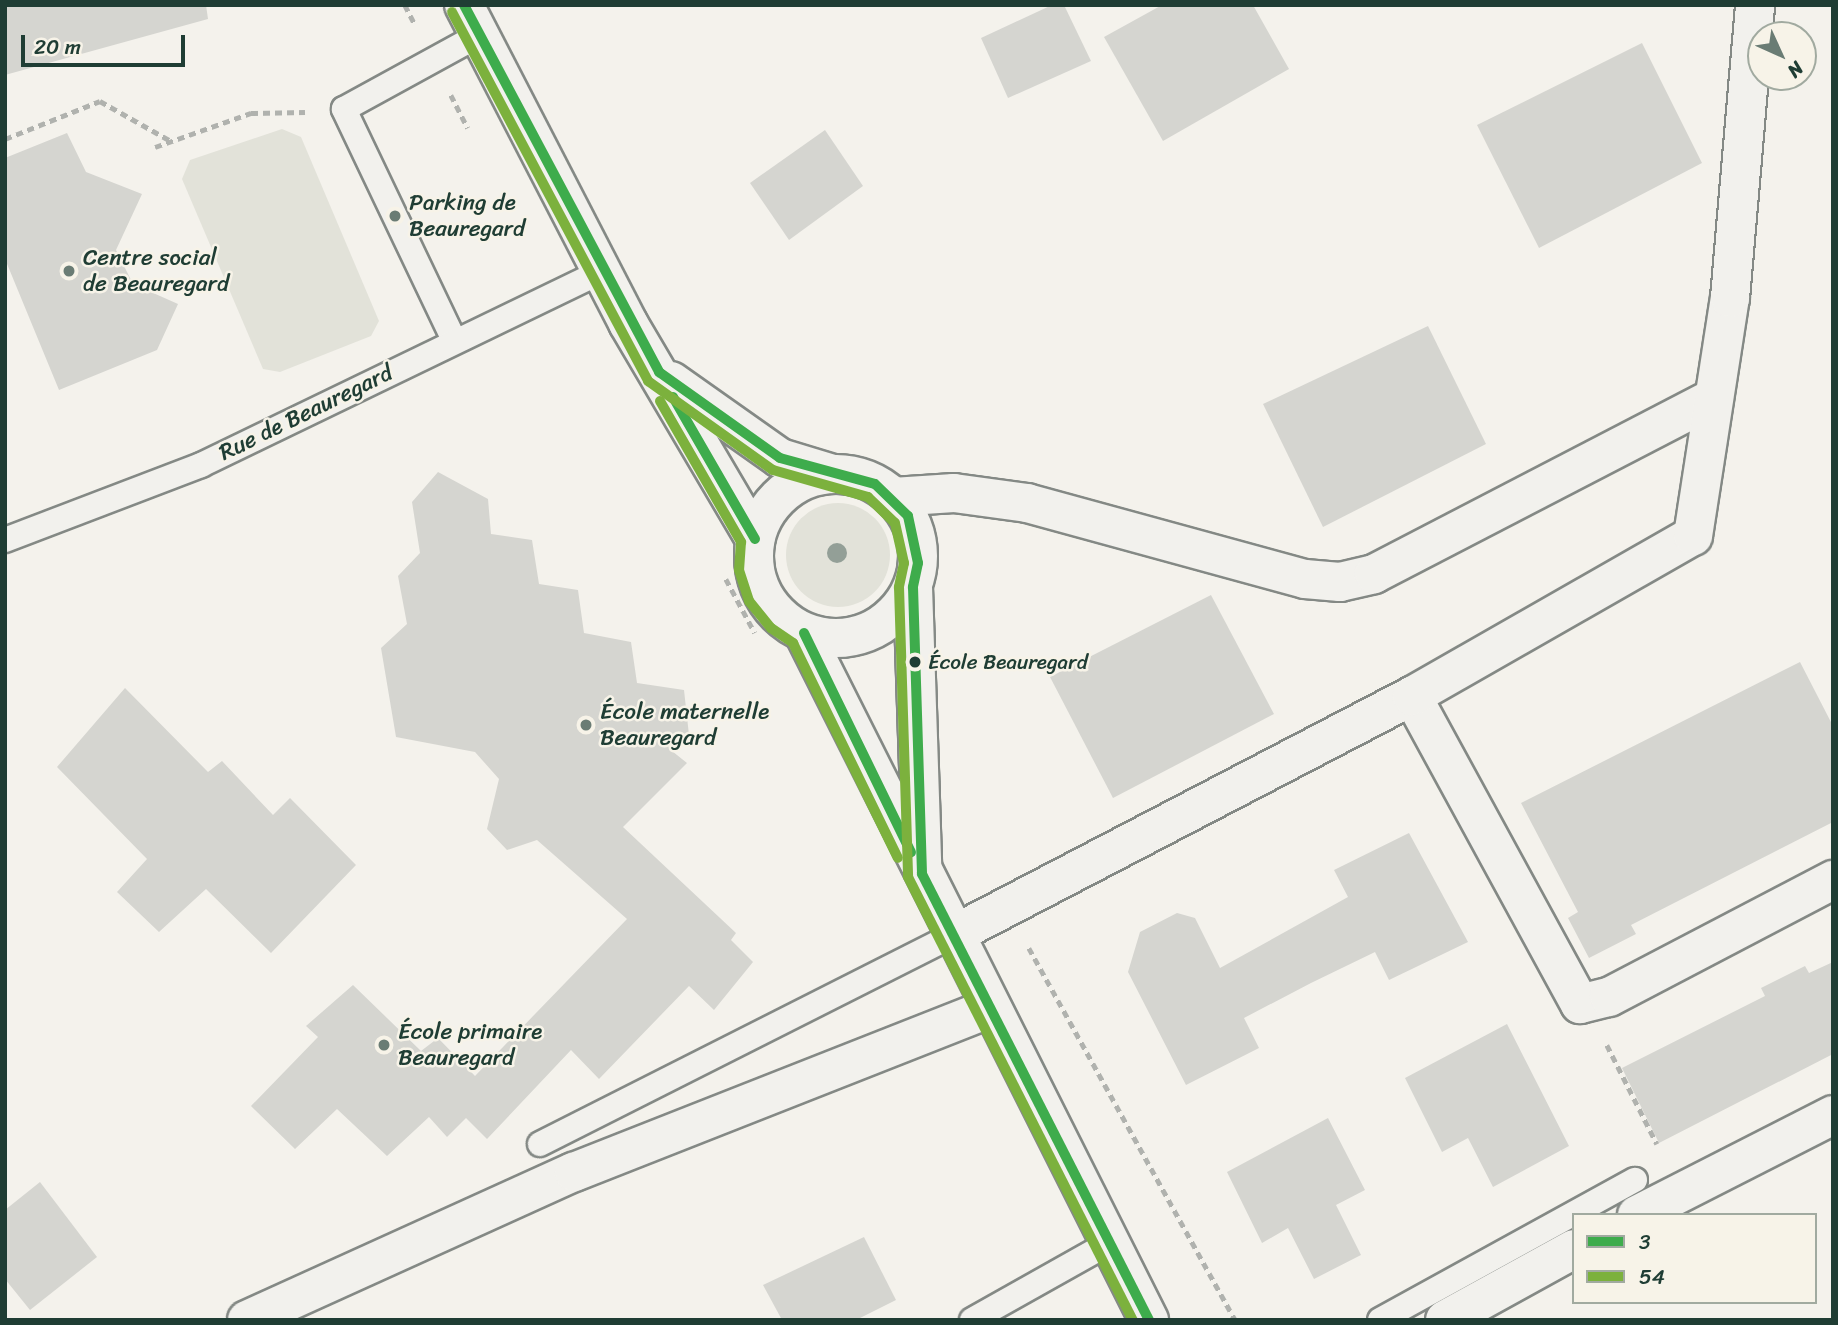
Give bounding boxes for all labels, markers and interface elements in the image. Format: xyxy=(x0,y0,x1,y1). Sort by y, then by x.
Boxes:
scale bar xyxy=(24,21,189,65)
north arrow xyxy=(1747,21,1817,91)
text: 20 m xyxy=(34,28,81,66)
text: N xyxy=(1779,53,1812,86)
place label: Parking de Beauregard xyxy=(409,189,525,243)
marker: Parking de Beauregard xyxy=(387,208,403,224)
place label: Centre social de Beauregard xyxy=(83,244,229,298)
marker: Centre social de Beauregard xyxy=(61,263,77,279)
street label: Rue de Beauregard xyxy=(214,359,398,467)
place label: École Beauregard xyxy=(928,649,1089,675)
marker: École Beauregard xyxy=(908,655,922,669)
place label: École maternelle Beauregard xyxy=(600,698,769,752)
marker: École maternelle Beauregard xyxy=(578,717,594,733)
place label: École primaire Beauregard xyxy=(398,1018,543,1072)
marker: École primaire Beauregard xyxy=(376,1037,392,1053)
legend xyxy=(1572,1213,1817,1304)
text: 3 xyxy=(1639,1223,1651,1261)
text: 54 xyxy=(1639,1258,1665,1296)

